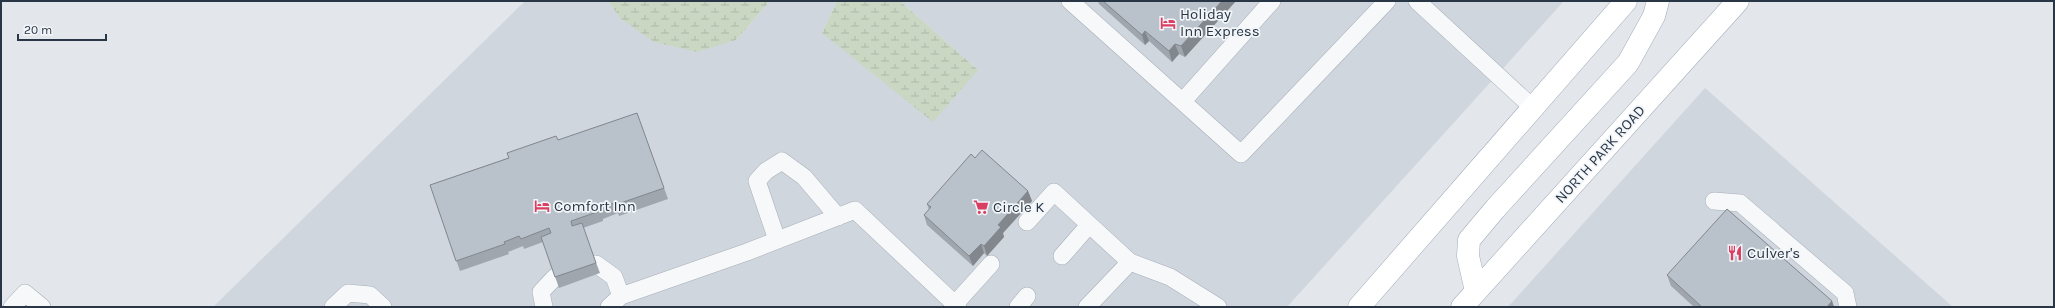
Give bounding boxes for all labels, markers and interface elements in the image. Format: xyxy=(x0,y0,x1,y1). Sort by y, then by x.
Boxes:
place label: Holiday Inn Express xyxy=(1180,5,1260,40)
hotel icon: Holiday Inn Express xyxy=(1159,14,1177,32)
scale bar xyxy=(18,16,106,42)
text: 20 m xyxy=(24,23,52,37)
street label: NORTH PARK ROAD xyxy=(1551,101,1649,207)
hotel icon: Comfort Inn xyxy=(533,197,551,215)
place label: Comfort Inn xyxy=(554,197,636,215)
supermarket icon: Circle K xyxy=(972,198,990,216)
place label: Circle K xyxy=(993,198,1044,216)
restaurant icon: Culver's xyxy=(1726,244,1744,262)
place label: Culver's xyxy=(1747,244,1800,262)

